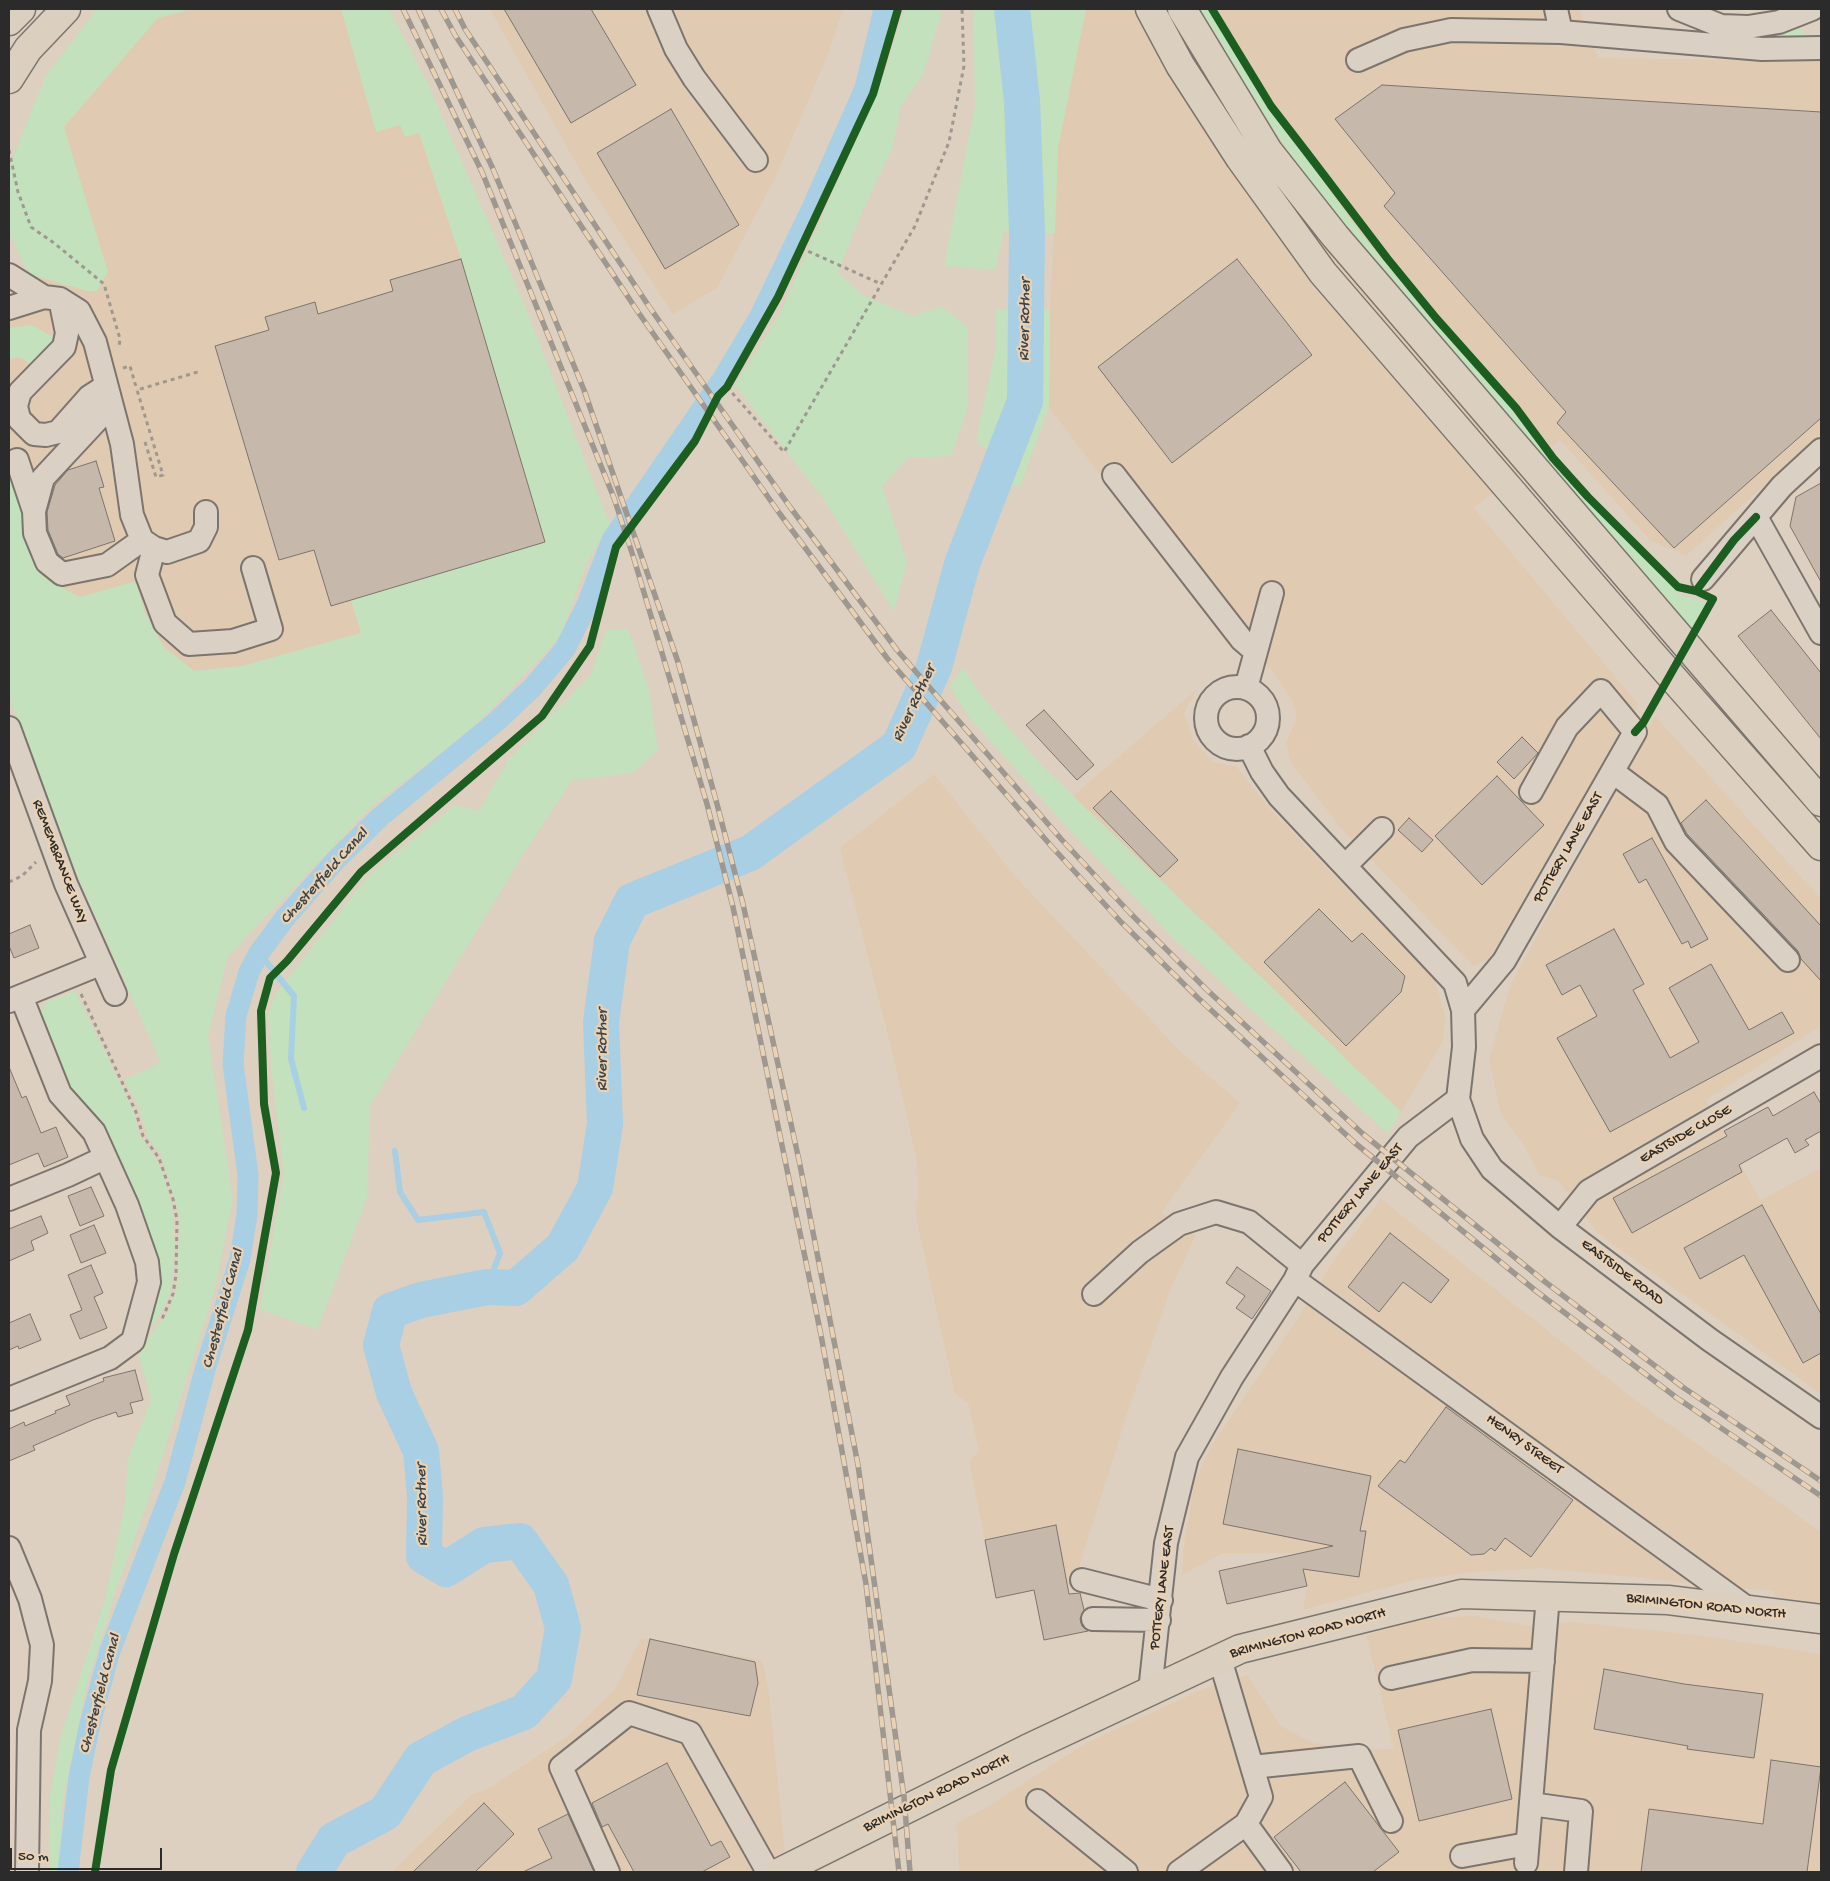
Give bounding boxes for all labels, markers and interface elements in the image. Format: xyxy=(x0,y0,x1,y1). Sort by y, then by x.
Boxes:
water label: River Rother xyxy=(1016,279,1036,361)
water label: River Rother xyxy=(889,663,941,745)
street label: POTTERY LANE EAST xyxy=(1530,790,1608,906)
street label: REMEMBRANCE WAY xyxy=(27,798,91,926)
water label: Chesterfield Canal xyxy=(277,825,373,929)
water label: River Rother xyxy=(594,1009,614,1091)
street label: EASTSIDE CLOSE xyxy=(1637,1101,1735,1169)
street label: POTTERY LANE EAST xyxy=(1314,1141,1408,1247)
street label: EASTSIDE ROAD xyxy=(1577,1236,1667,1310)
water label: Chesterfield Canal xyxy=(199,1247,249,1371)
street label: HENRY STREET xyxy=(1482,1411,1566,1479)
water label: River Rother xyxy=(413,1464,433,1546)
street label: POTTERY LANE EAST xyxy=(1146,1525,1180,1651)
street label: BRIMINGTON ROAD NORTH xyxy=(1625,1590,1787,1624)
street label: BRIMINGTON ROAD NORTH xyxy=(1228,1605,1388,1663)
water label: Chesterfield Canal xyxy=(76,1632,126,1756)
street label: BRIMINGTON ROAD NORTH xyxy=(861,1751,1013,1837)
scale bar xyxy=(12,1838,165,1870)
text: 50 m xyxy=(18,1848,49,1866)

